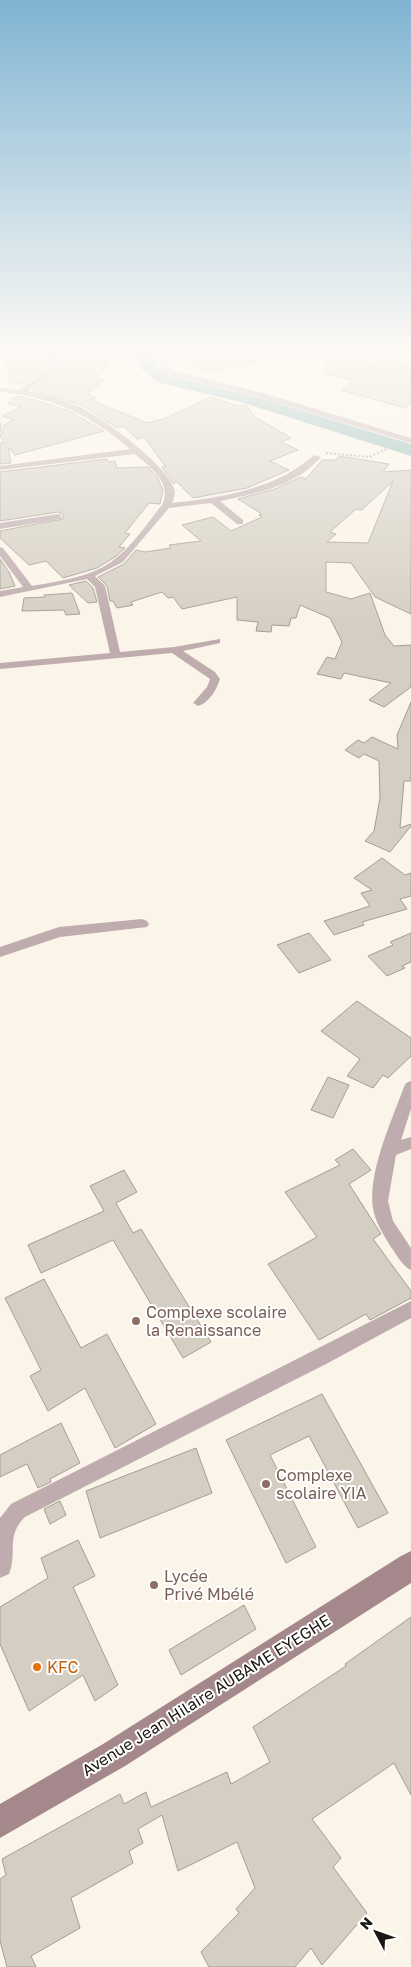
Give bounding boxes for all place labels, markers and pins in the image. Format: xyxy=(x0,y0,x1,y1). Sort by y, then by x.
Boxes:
place label: Complexe scolaire la Renaissance xyxy=(146,1302,287,1340)
marker: Complexe scolaire la Renaissance xyxy=(130,1315,142,1327)
place label: Complexe scolaire YIA xyxy=(276,1465,367,1503)
marker: Complexe scolaire YIA xyxy=(260,1478,272,1490)
place label: Lycée Privé Mbélé xyxy=(164,1566,254,1604)
marker: Lycée Privé Mbélé xyxy=(148,1579,160,1591)
place label: KFC xyxy=(47,1657,78,1677)
marker: KFC xyxy=(31,1661,43,1673)

